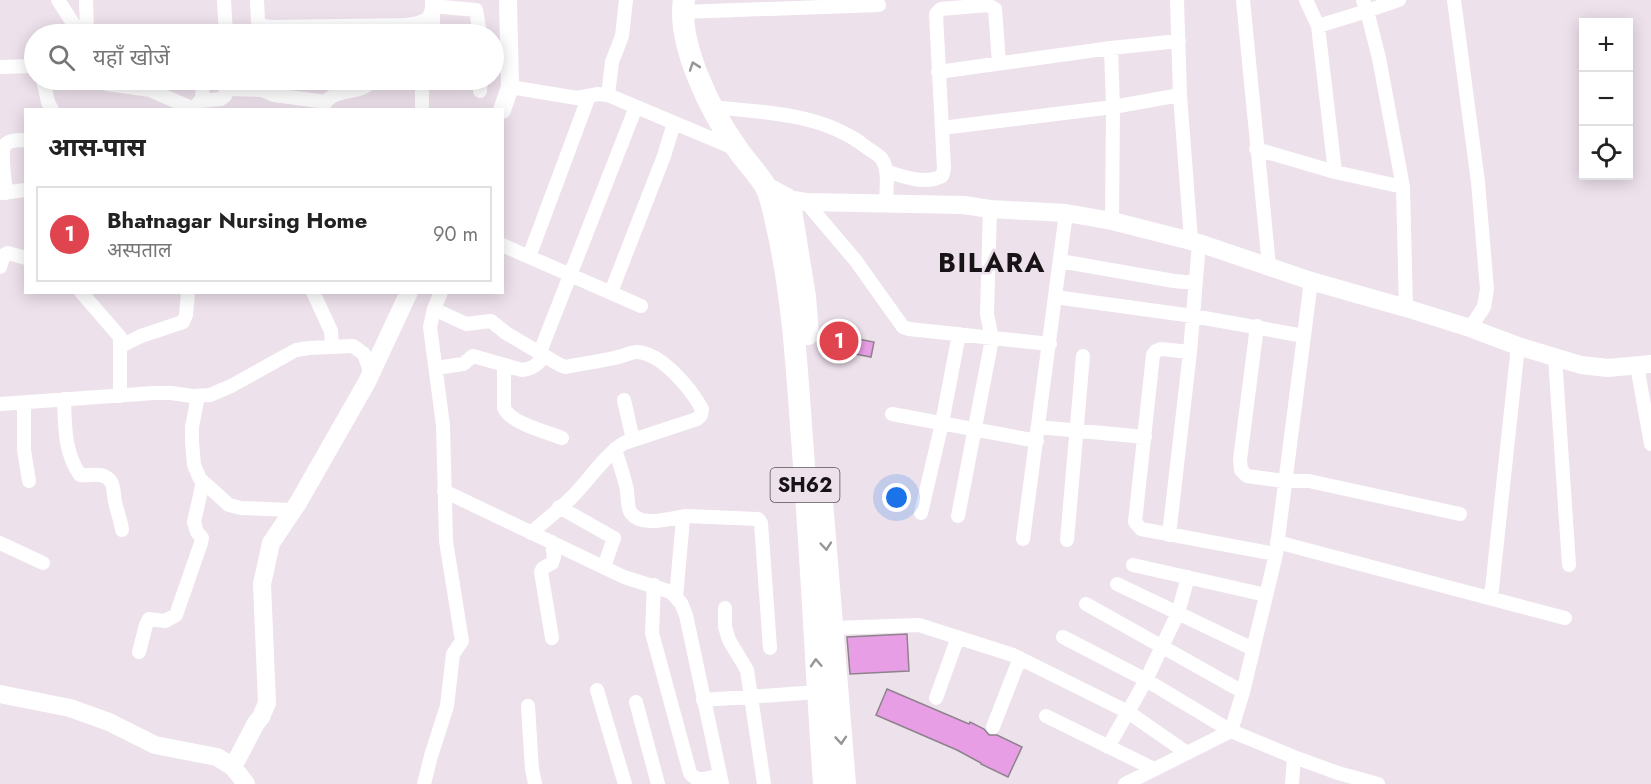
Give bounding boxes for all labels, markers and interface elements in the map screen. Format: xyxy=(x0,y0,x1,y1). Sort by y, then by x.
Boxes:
map controls xyxy=(1579,18,1633,180)
button: + xyxy=(1579,18,1633,72)
search box xyxy=(24,24,504,90)
icon: search xyxy=(45,41,78,74)
text: यहाँ खोजें xyxy=(93,41,170,73)
one-way arrow xyxy=(689,61,702,72)
button: − xyxy=(1579,72,1633,126)
button: locate xyxy=(1579,126,1633,180)
text: आस-पास xyxy=(48,128,146,166)
text: Bhatnagar Nursing Home xyxy=(107,204,367,236)
text: 1 xyxy=(64,220,75,249)
text: 90 m xyxy=(433,220,478,249)
text: अस्पताल xyxy=(107,236,172,265)
district label: BILARA xyxy=(938,243,1046,282)
pin: 1 xyxy=(820,318,858,364)
road number: SH62 xyxy=(770,468,840,502)
your location xyxy=(882,483,911,512)
one-way arrow xyxy=(819,541,832,551)
one-way arrow xyxy=(810,658,823,667)
one-way arrow xyxy=(834,736,847,745)

